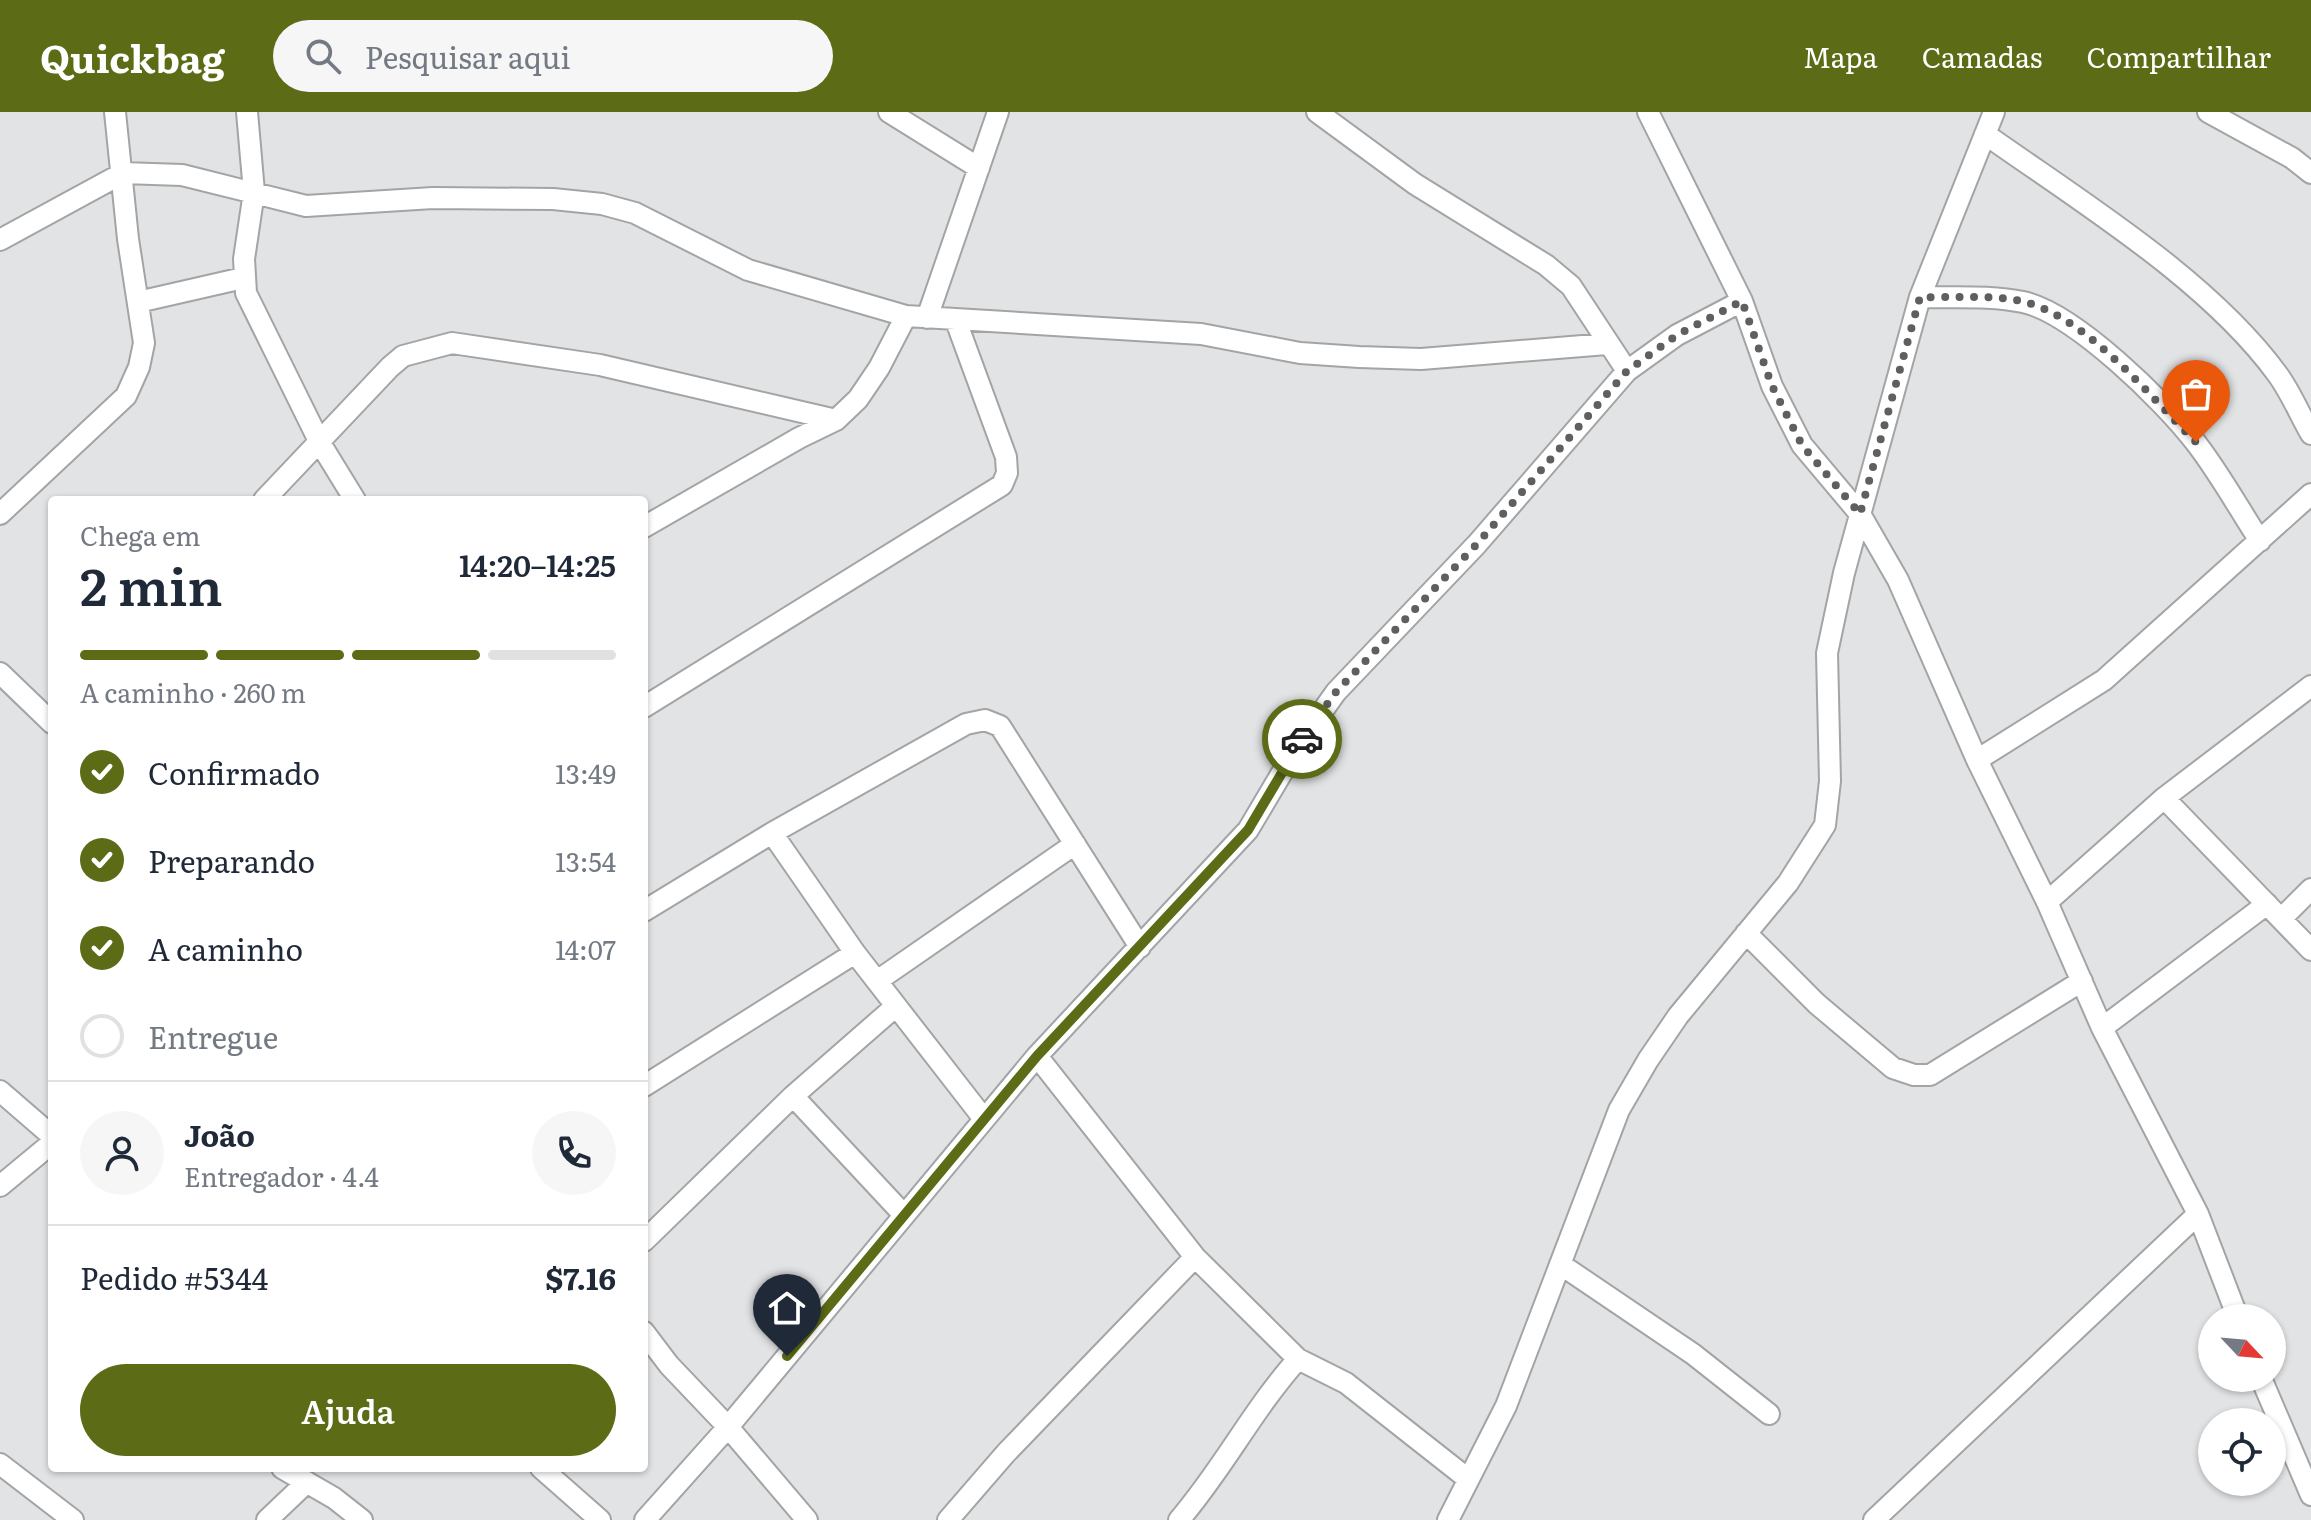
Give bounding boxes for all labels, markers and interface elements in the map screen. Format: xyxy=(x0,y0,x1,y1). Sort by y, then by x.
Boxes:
search box xyxy=(273,20,833,92)
text: Quickbag xyxy=(40,28,225,85)
icon: search xyxy=(301,34,345,78)
text: Pesquisar aqui xyxy=(365,34,571,78)
text: Mapa xyxy=(1803,35,1878,77)
text: Camadas xyxy=(1922,35,2042,77)
text: Compartilhar xyxy=(2086,35,2271,77)
pin xyxy=(2162,360,2230,442)
icon: bag xyxy=(2174,372,2218,416)
text: Chega em xyxy=(80,515,200,554)
text: 14:20–14:25 xyxy=(459,542,616,586)
text: 2 min xyxy=(80,545,223,622)
text: A caminho · 260 m xyxy=(80,672,306,711)
courier xyxy=(1262,699,1342,779)
icon: car xyxy=(1280,717,1324,761)
icon: check xyxy=(80,750,124,794)
text: Confirmado xyxy=(148,750,320,794)
text: 13:49 xyxy=(555,753,616,792)
icon: check xyxy=(80,838,124,882)
text: Preparando xyxy=(148,838,315,882)
text: 13:54 xyxy=(555,841,616,880)
icon: check xyxy=(80,926,124,970)
text: A caminho xyxy=(148,926,303,970)
text: 14:07 xyxy=(555,929,616,968)
text: Entregue xyxy=(148,1014,278,1058)
button: person xyxy=(80,1111,164,1195)
button: phone xyxy=(532,1111,616,1195)
text: João xyxy=(184,1112,255,1156)
text: Entregador · 4.4 xyxy=(184,1156,379,1195)
text: Pedido #5344 xyxy=(80,1255,268,1299)
text: $7.16 xyxy=(545,1255,616,1299)
pin xyxy=(753,1274,821,1356)
icon: home xyxy=(765,1286,809,1330)
north arrow xyxy=(2198,1304,2286,1392)
map controls xyxy=(2198,1304,2286,1496)
button: Ajuda xyxy=(80,1364,616,1456)
button: locate xyxy=(2198,1408,2286,1496)

